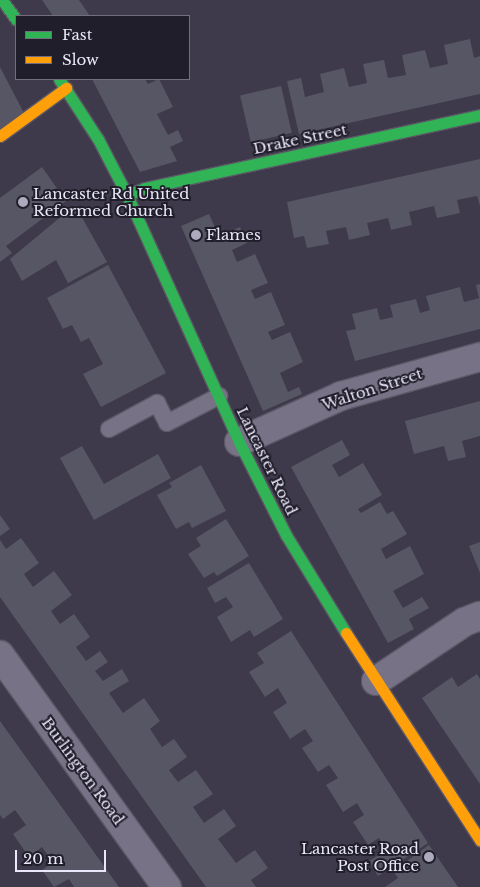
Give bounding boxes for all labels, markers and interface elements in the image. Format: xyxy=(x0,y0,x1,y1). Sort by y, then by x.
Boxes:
legend xyxy=(15,15,190,80)
text: Fast xyxy=(62,25,92,44)
text: Slow xyxy=(62,50,99,69)
street label: Drake Street xyxy=(251,120,349,158)
place label: Lancaster Rd United Reformed Church xyxy=(33,184,190,219)
marker: Lancaster Rd United Reformed Church xyxy=(17,196,29,208)
place label: Flames xyxy=(206,226,261,244)
marker: Flames xyxy=(190,229,202,241)
street label: Walton Street xyxy=(319,364,425,414)
street label: Lancaster Road xyxy=(233,404,301,518)
street label: Burlington Road xyxy=(38,714,128,828)
place label: Lancaster Road Post Office xyxy=(301,839,419,874)
scale bar xyxy=(18,840,109,872)
text: 20 m xyxy=(23,849,63,868)
marker: Lancaster Road Post Office xyxy=(423,851,435,863)

